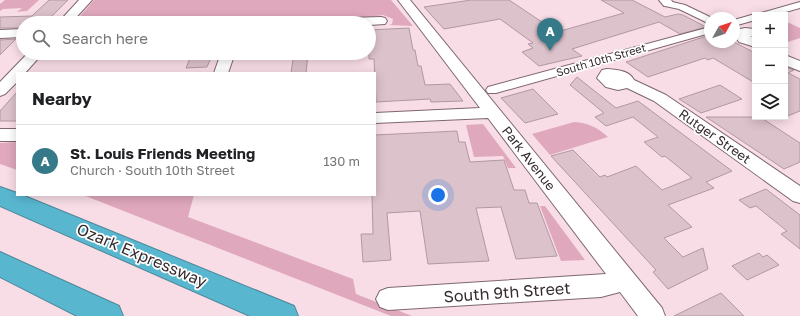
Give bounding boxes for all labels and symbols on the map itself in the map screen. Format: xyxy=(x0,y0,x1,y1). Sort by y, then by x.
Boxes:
north arrow xyxy=(704,12,740,48)
pin: A xyxy=(537,18,563,51)
street label: South 10th Street xyxy=(554,40,647,79)
street label: Rutger Street xyxy=(676,105,754,167)
street label: Park Avenue xyxy=(499,123,559,193)
your location xyxy=(428,185,448,205)
street label: Ozark Expressway xyxy=(74,219,210,291)
street label: South 9th Street xyxy=(443,278,571,306)

